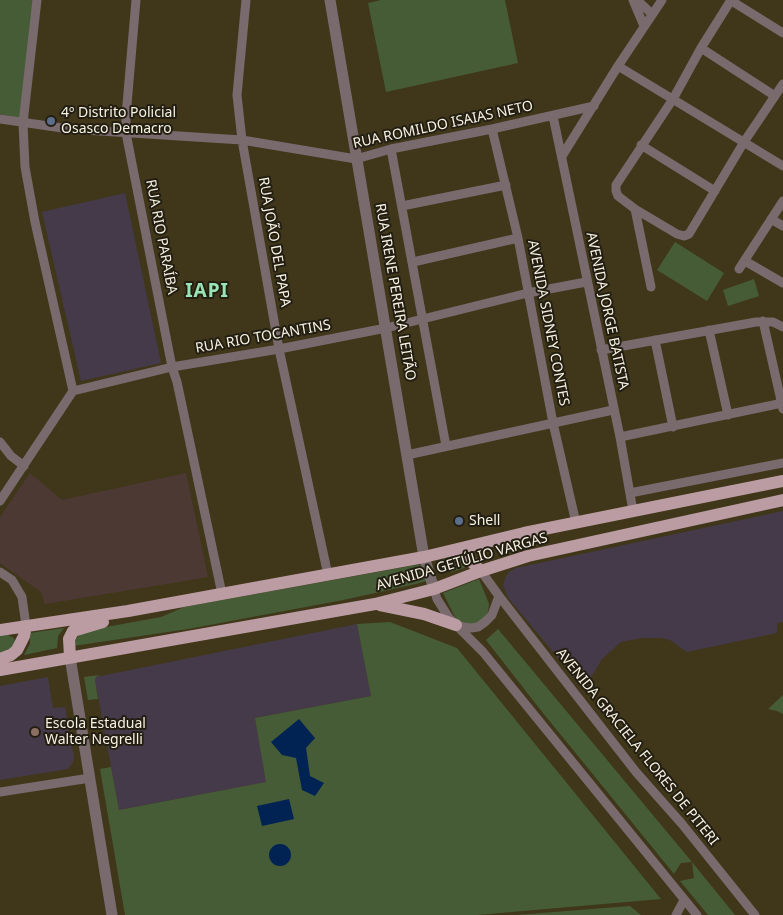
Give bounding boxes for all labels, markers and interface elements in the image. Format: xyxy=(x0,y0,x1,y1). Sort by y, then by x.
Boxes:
street label: RUA ROMILDO ISAIAS NETO xyxy=(351,98,535,152)
place label: 4º Distrito Policial Osasco Demacro xyxy=(61,105,176,138)
marker: 4º Distrito Policial Osasco Demacro xyxy=(45,115,57,127)
street label: RUA JOÃO DEL PAPA xyxy=(254,176,294,308)
street label: RUA RIO PARAÍBA xyxy=(142,178,180,296)
street label: RUA IRENE PEREIRA LEITÃO xyxy=(371,202,419,382)
street label: AVENIDA JORGE BATISTA xyxy=(582,231,632,391)
street label: AVENIDA SIDNEY CONTES xyxy=(524,239,572,407)
district label: IAPI xyxy=(185,281,229,303)
street label: RUA RIO TOCANTINS xyxy=(194,317,332,357)
place label: Shell xyxy=(469,513,500,529)
marker: Shell xyxy=(453,515,465,527)
street label: AVENIDA GETÚLIO VARGAS xyxy=(374,529,550,595)
street label: AVENIDA GRACIELA FLORES DE PITERI xyxy=(552,645,722,849)
place label: Escola Estadual Walter Negrelli xyxy=(45,716,146,749)
marker: Escola Estadual Walter Negrelli xyxy=(29,726,41,738)

